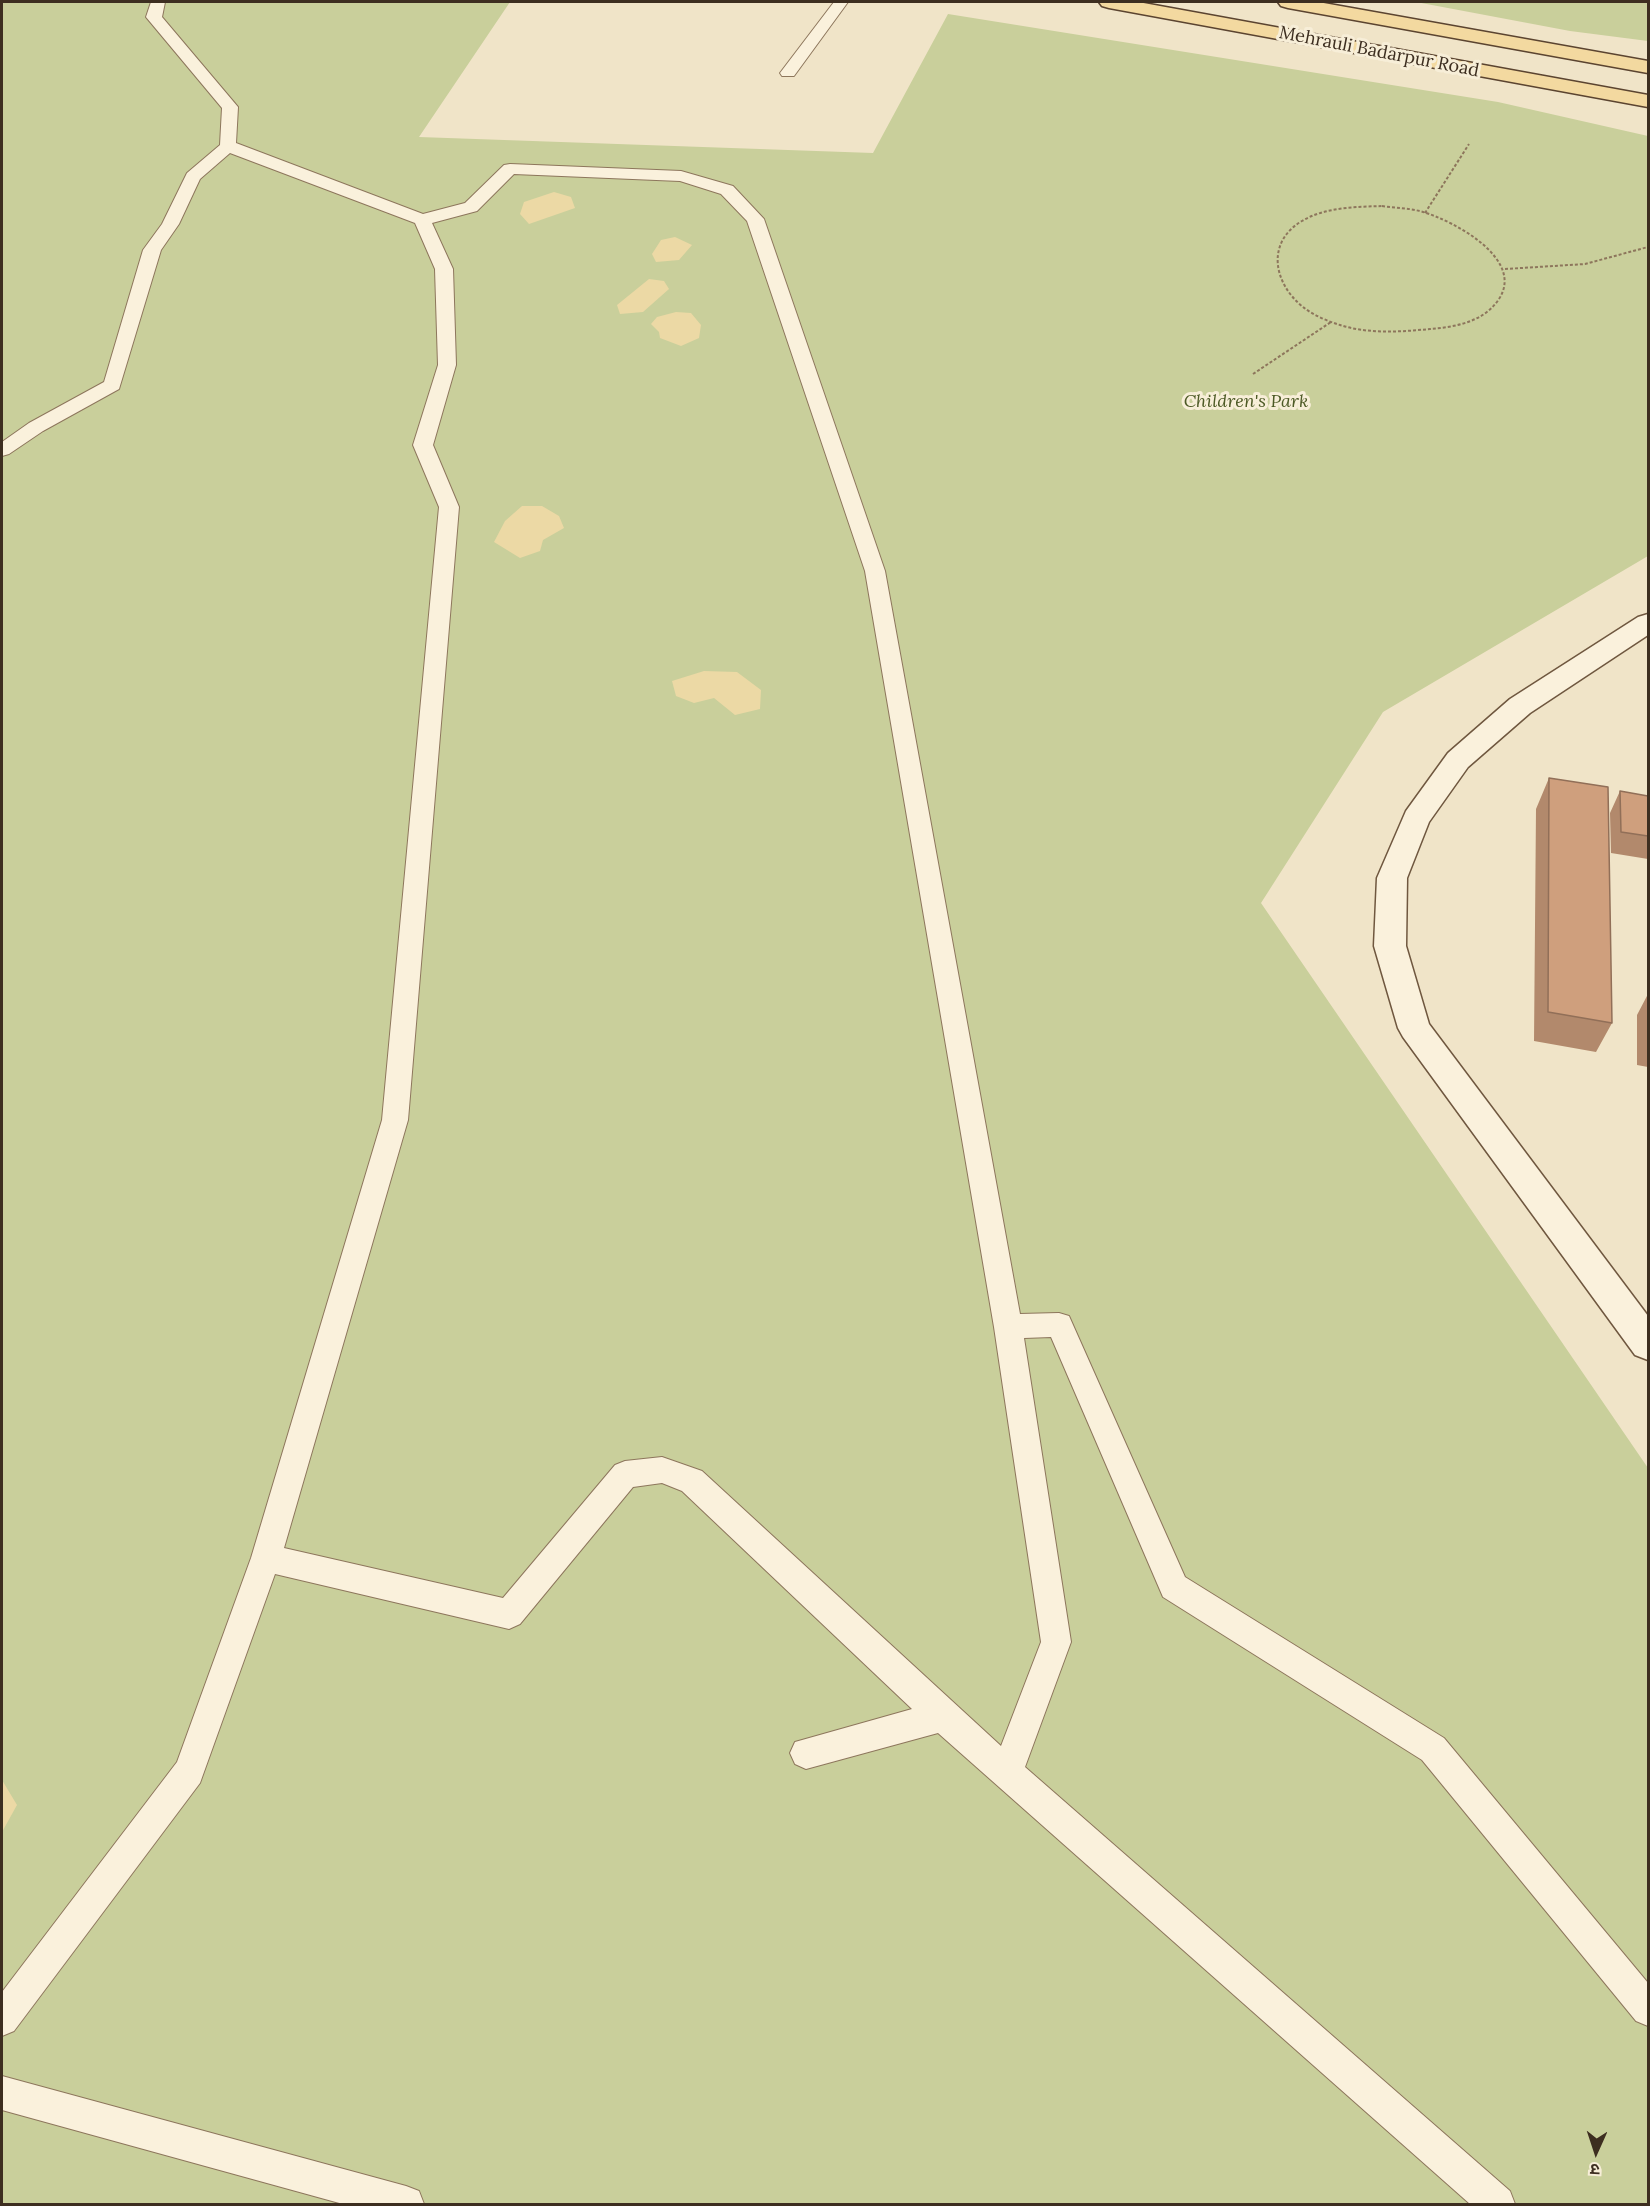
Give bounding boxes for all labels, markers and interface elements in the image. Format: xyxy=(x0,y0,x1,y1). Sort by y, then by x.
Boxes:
street label: Mehrauli Badarpur Road xyxy=(1277,22,1481,82)
park label: Children's Park xyxy=(1184,391,1308,413)
north arrow xyxy=(1566,2122,1626,2182)
text: उ xyxy=(1590,2160,1600,2180)

